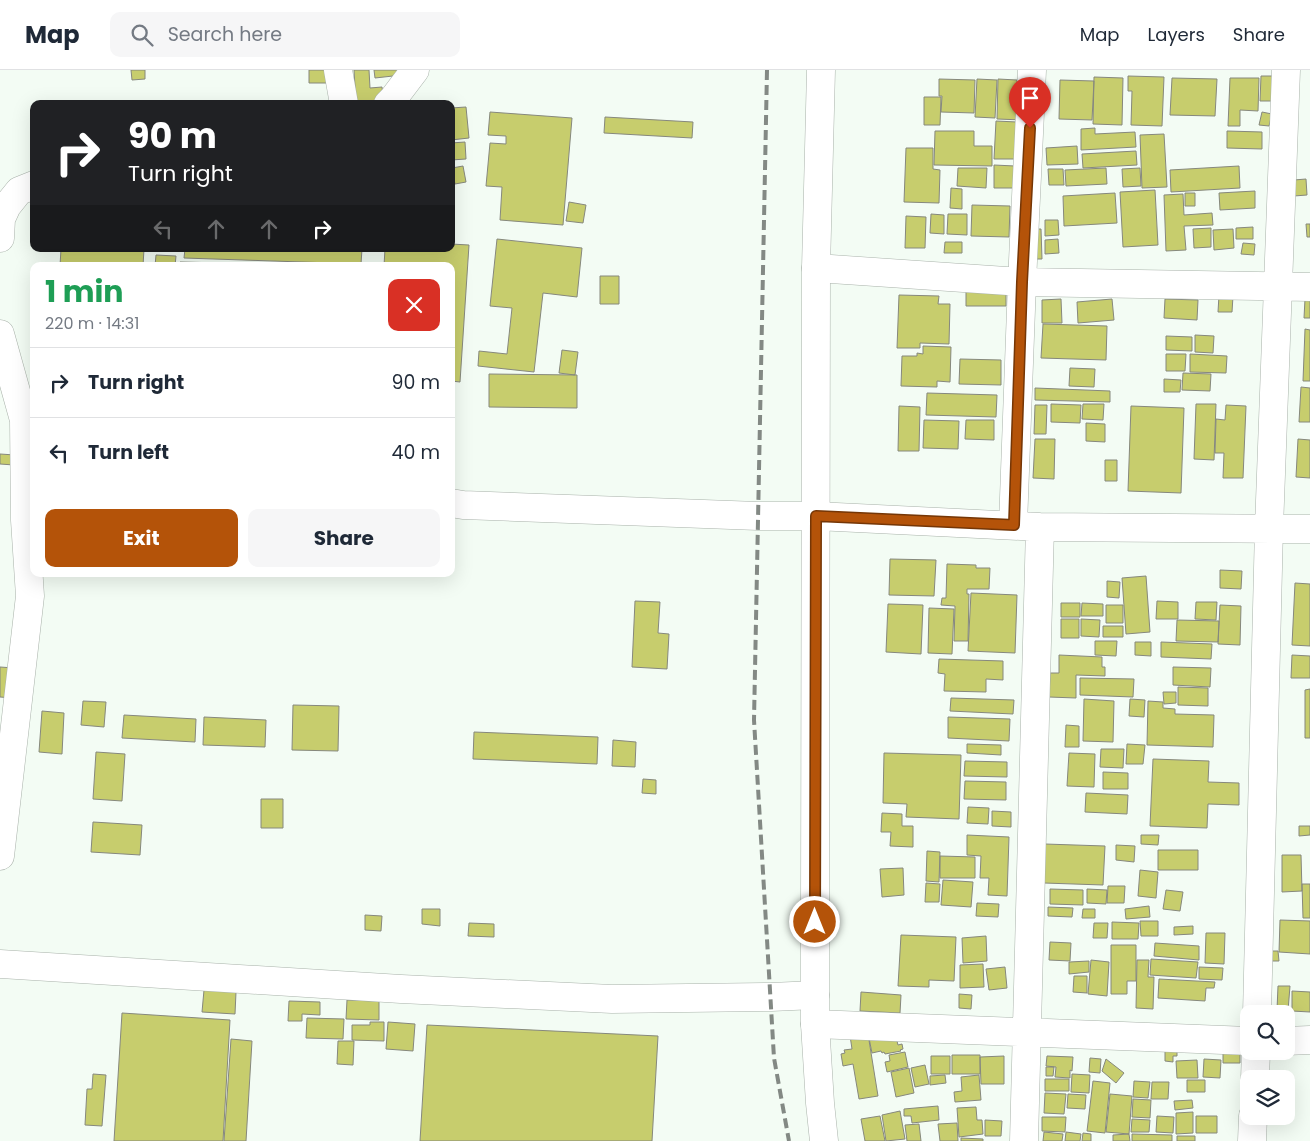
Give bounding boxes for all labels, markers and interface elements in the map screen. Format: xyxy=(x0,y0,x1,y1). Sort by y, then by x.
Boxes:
search box xyxy=(110,12,460,57)
text: Map xyxy=(25,18,80,51)
icon: search xyxy=(128,21,156,49)
text: Search here xyxy=(168,21,282,48)
text: Map xyxy=(1080,22,1120,47)
text: Layers xyxy=(1148,22,1205,47)
text: Share xyxy=(1233,22,1285,47)
pin xyxy=(1009,77,1051,128)
icon: arrive xyxy=(1016,84,1044,112)
text: 90 m xyxy=(128,111,217,160)
icon: right xyxy=(45,120,110,185)
text: Turn right xyxy=(128,158,233,189)
icon: left xyxy=(149,215,177,243)
icon: ahead xyxy=(202,215,230,243)
icon: ahead xyxy=(255,215,283,243)
icon: right xyxy=(308,215,336,243)
text: 1 min xyxy=(45,270,123,313)
button: close xyxy=(388,279,440,331)
text: 220 m · 14:31 xyxy=(45,312,139,335)
icon: right xyxy=(45,369,73,397)
text: Turn right xyxy=(88,369,184,396)
text: 90 m xyxy=(391,369,440,396)
icon: left xyxy=(45,439,73,467)
text: Turn left xyxy=(88,439,169,466)
text: 40 m xyxy=(391,439,440,466)
button: Exit xyxy=(45,509,238,567)
button: Share xyxy=(248,509,440,567)
position arrow xyxy=(788,895,840,947)
map controls xyxy=(1240,1005,1295,1125)
button: search xyxy=(1240,1005,1295,1060)
button: layers xyxy=(1240,1070,1295,1125)

